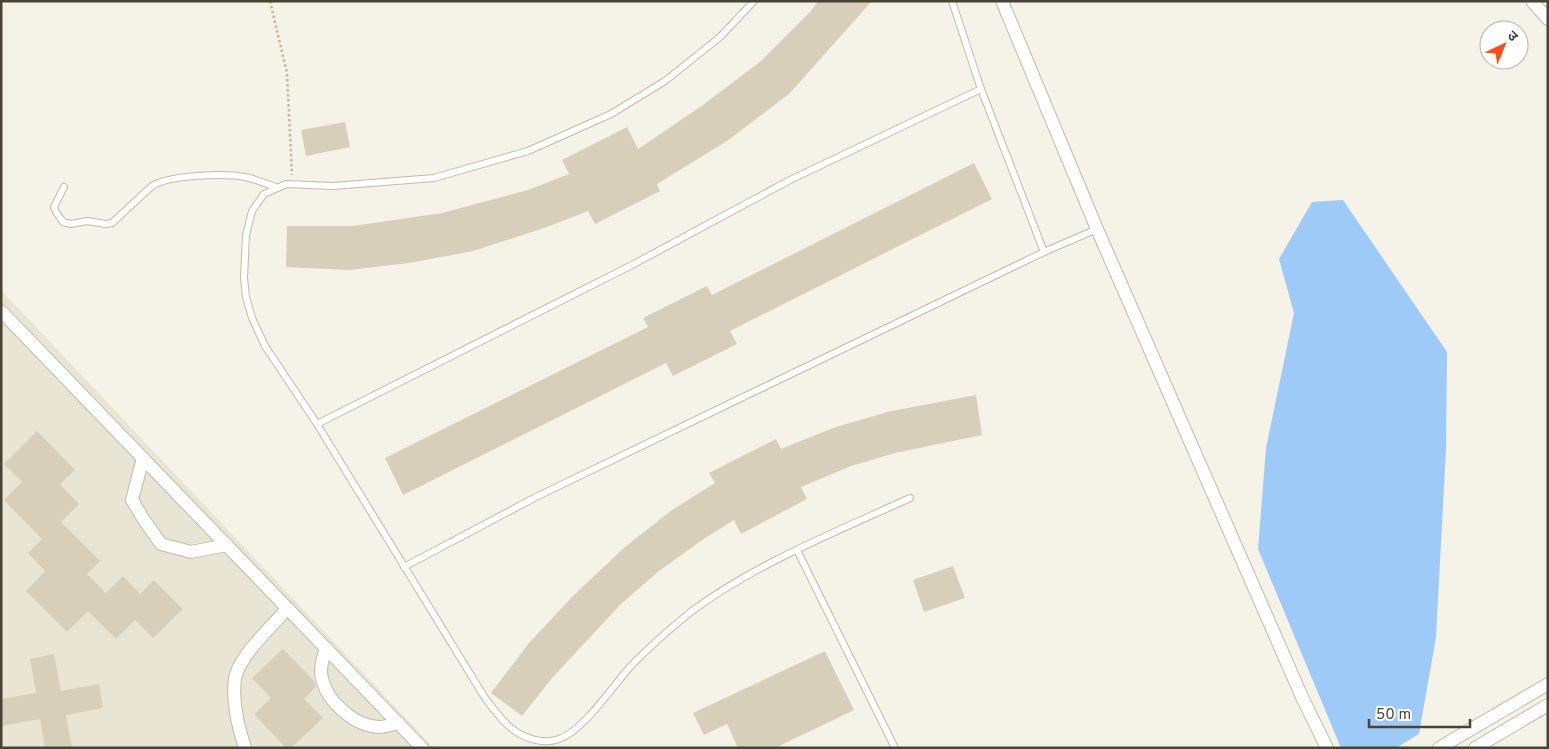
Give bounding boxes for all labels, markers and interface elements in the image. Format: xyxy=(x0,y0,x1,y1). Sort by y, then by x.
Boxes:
north arrow xyxy=(1479,20,1529,70)
text: उ xyxy=(1503,28,1521,46)
scale bar xyxy=(1369,696,1470,728)
text: 50 m xyxy=(1376,706,1411,725)

